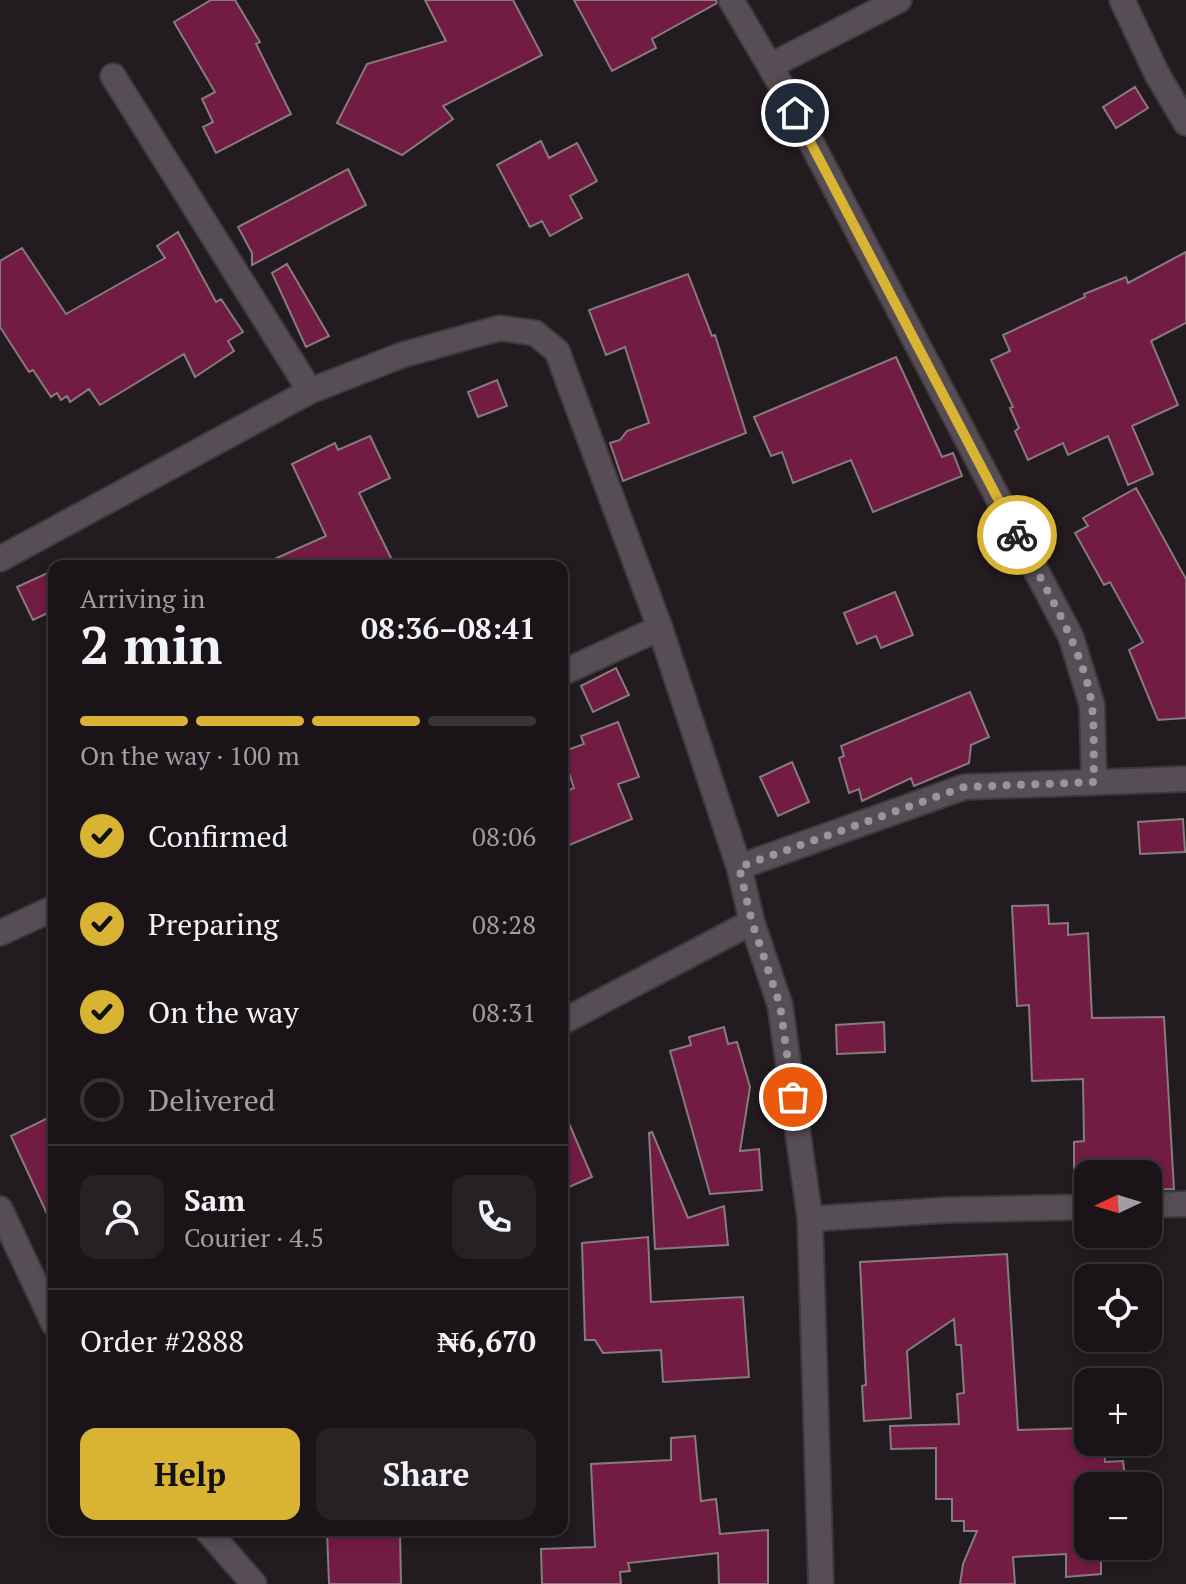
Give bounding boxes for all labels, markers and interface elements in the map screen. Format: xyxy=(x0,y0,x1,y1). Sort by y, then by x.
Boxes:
pin xyxy=(761,79,829,147)
icon: home xyxy=(773,91,817,135)
courier xyxy=(977,495,1057,575)
icon: bike xyxy=(995,513,1039,557)
text: Arriving in xyxy=(80,581,205,615)
text: 08:36–08:41 xyxy=(361,608,536,648)
text: 2 min xyxy=(80,610,222,679)
text: On the way · 100 m xyxy=(80,738,300,772)
icon: check xyxy=(80,814,124,858)
text: Confirmed xyxy=(148,816,288,856)
text: 08:06 xyxy=(472,819,536,853)
icon: check xyxy=(80,902,124,946)
text: Preparing xyxy=(148,904,279,944)
text: 08:28 xyxy=(472,907,536,941)
icon: check xyxy=(80,990,124,1034)
text: On the way xyxy=(148,992,299,1032)
text: 08:31 xyxy=(472,995,536,1029)
pin xyxy=(759,1063,827,1131)
icon: bag xyxy=(771,1075,815,1119)
text: Delivered xyxy=(148,1080,275,1120)
north arrow xyxy=(1074,1160,1162,1248)
map controls xyxy=(1074,1160,1162,1560)
button: person xyxy=(80,1175,164,1259)
button: phone xyxy=(452,1175,536,1259)
text: Sam xyxy=(184,1180,245,1220)
text: Courier · 4.5 xyxy=(184,1220,324,1254)
button: locate xyxy=(1074,1264,1162,1352)
text: Order #2888 xyxy=(80,1321,244,1361)
text: ₦6,670 xyxy=(437,1321,536,1361)
button: + xyxy=(1074,1368,1162,1456)
button: Help xyxy=(80,1428,300,1520)
button: Share xyxy=(316,1428,536,1520)
button: − xyxy=(1074,1472,1162,1560)

